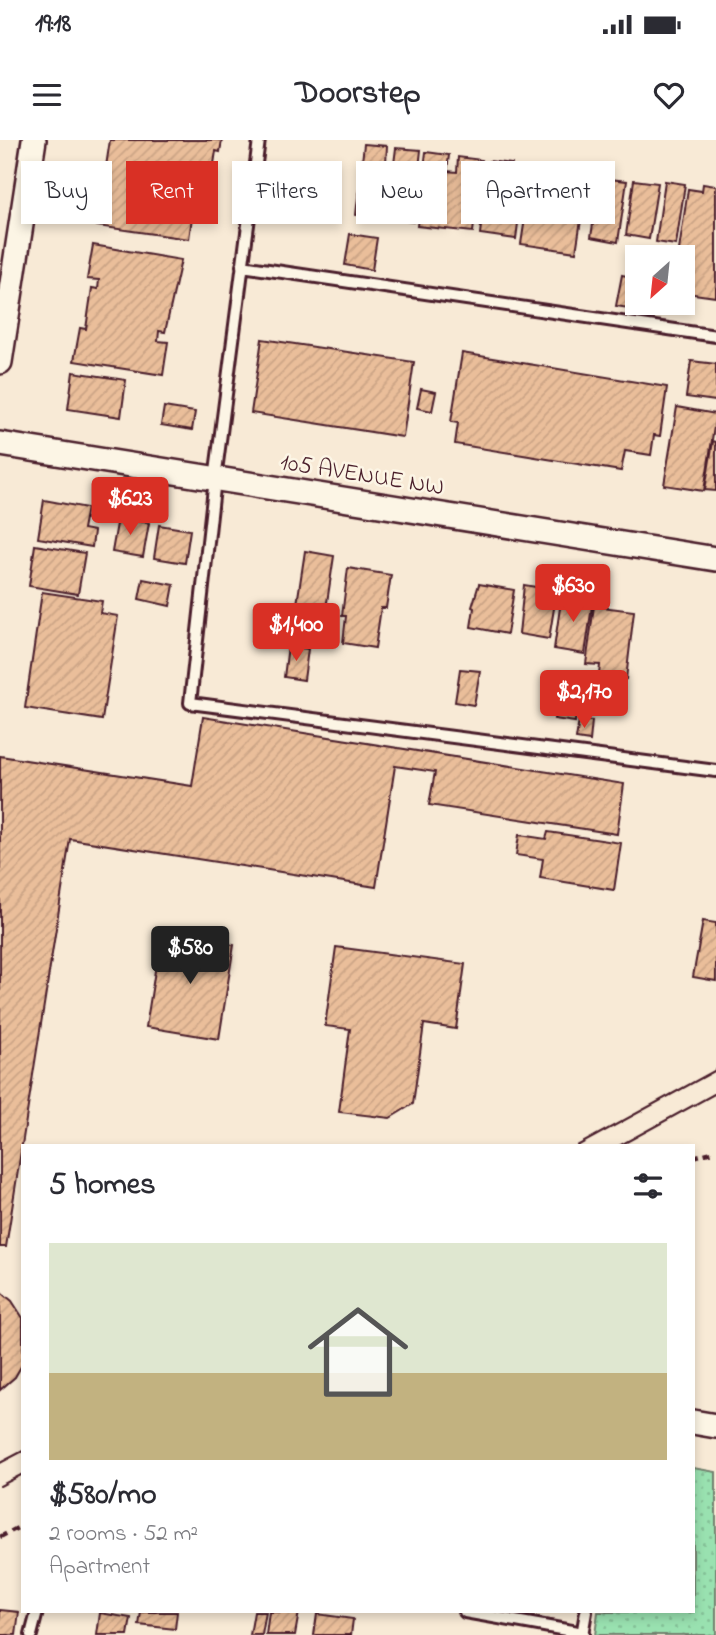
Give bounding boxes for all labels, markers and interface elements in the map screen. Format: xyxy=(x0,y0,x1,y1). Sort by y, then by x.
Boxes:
text: 19:18 xyxy=(35,6,71,44)
text: Doorstep xyxy=(295,71,421,118)
icon: menu xyxy=(28,76,66,114)
icon: heart xyxy=(650,76,688,114)
chip: Buy xyxy=(21,161,112,224)
chip: Rent xyxy=(126,161,218,224)
chip: Filters xyxy=(232,161,342,224)
chip: New xyxy=(356,161,447,224)
chip: Apartment xyxy=(461,161,615,224)
north arrow xyxy=(625,245,695,315)
map controls xyxy=(625,245,695,315)
street label: 105 AVENUE NW xyxy=(278,446,446,506)
pin: $623 xyxy=(89,478,171,537)
text: $623 xyxy=(108,483,152,516)
pin: $630 xyxy=(532,564,614,624)
text: $630 xyxy=(551,570,595,603)
pin: $1,400 xyxy=(239,603,353,663)
text: $1,400 xyxy=(269,609,323,642)
pin: $2,170 xyxy=(527,670,641,730)
text: $2,170 xyxy=(556,676,612,709)
pin: $580 xyxy=(149,926,231,986)
text: $580 xyxy=(167,932,213,965)
text: 5 homes xyxy=(49,1164,156,1208)
icon: filters xyxy=(629,1167,667,1205)
icon: home xyxy=(295,1289,421,1415)
text: $580/mo xyxy=(49,1474,157,1518)
text: 2 rooms · 52 m² xyxy=(49,1518,198,1551)
text: Apartment xyxy=(49,1551,150,1584)

